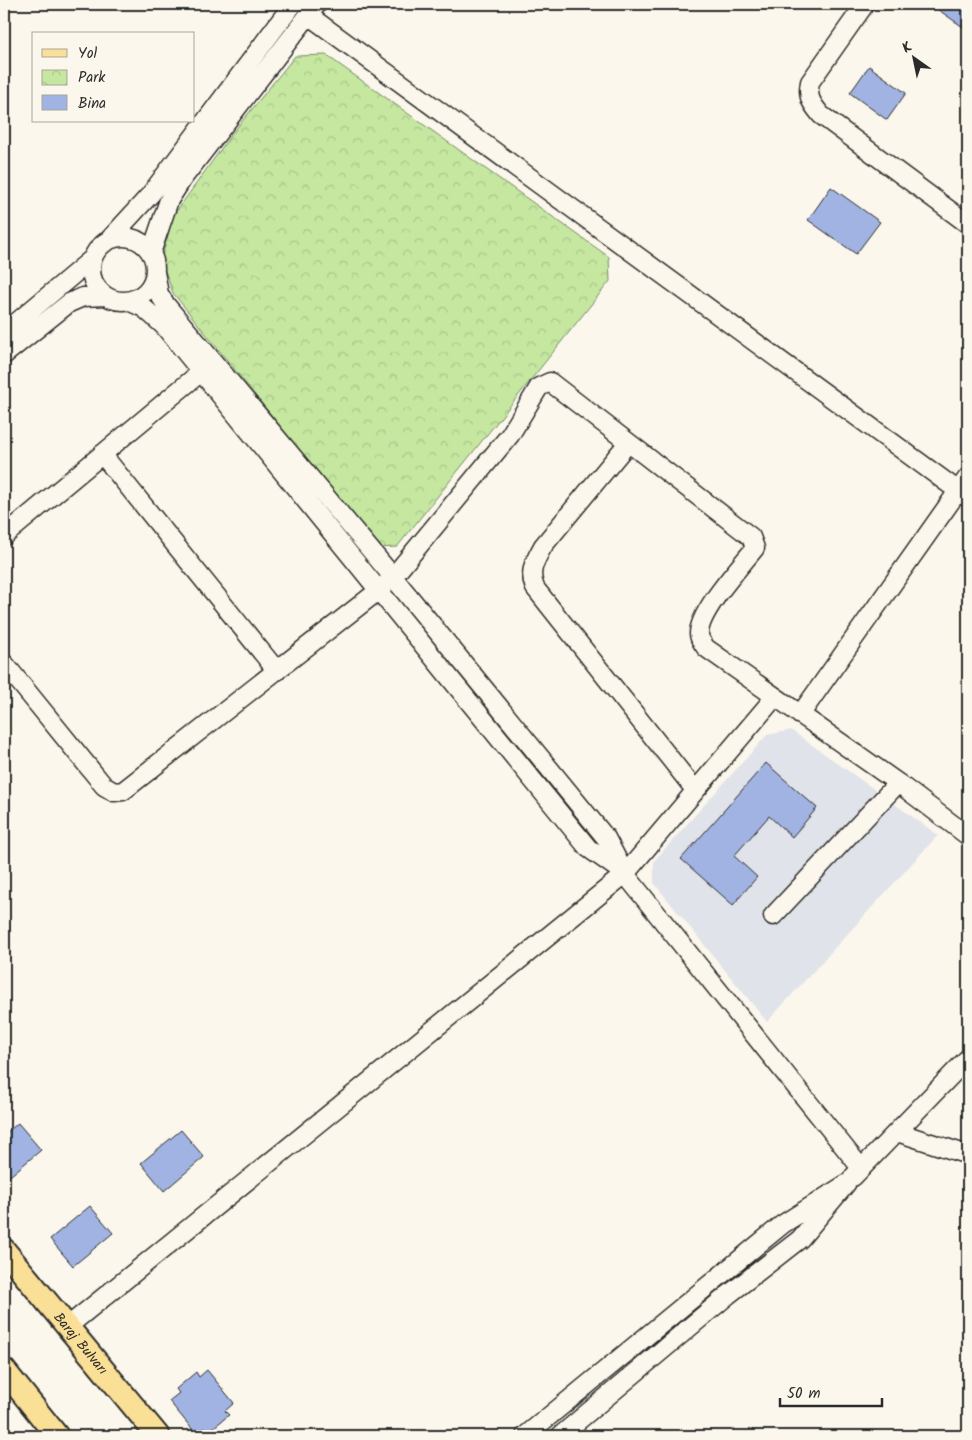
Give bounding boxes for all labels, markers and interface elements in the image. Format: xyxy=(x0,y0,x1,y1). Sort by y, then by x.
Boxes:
legend xyxy=(32,32,195,122)
north arrow xyxy=(890,32,940,82)
text: K xyxy=(898,36,917,59)
text: Yol xyxy=(78,42,97,66)
text: Park xyxy=(78,66,106,90)
text: Bina xyxy=(78,92,106,116)
street label: Baraj Bulvarı xyxy=(48,1308,113,1380)
scale bar xyxy=(780,1375,882,1407)
text: 50 m xyxy=(787,1382,821,1406)

